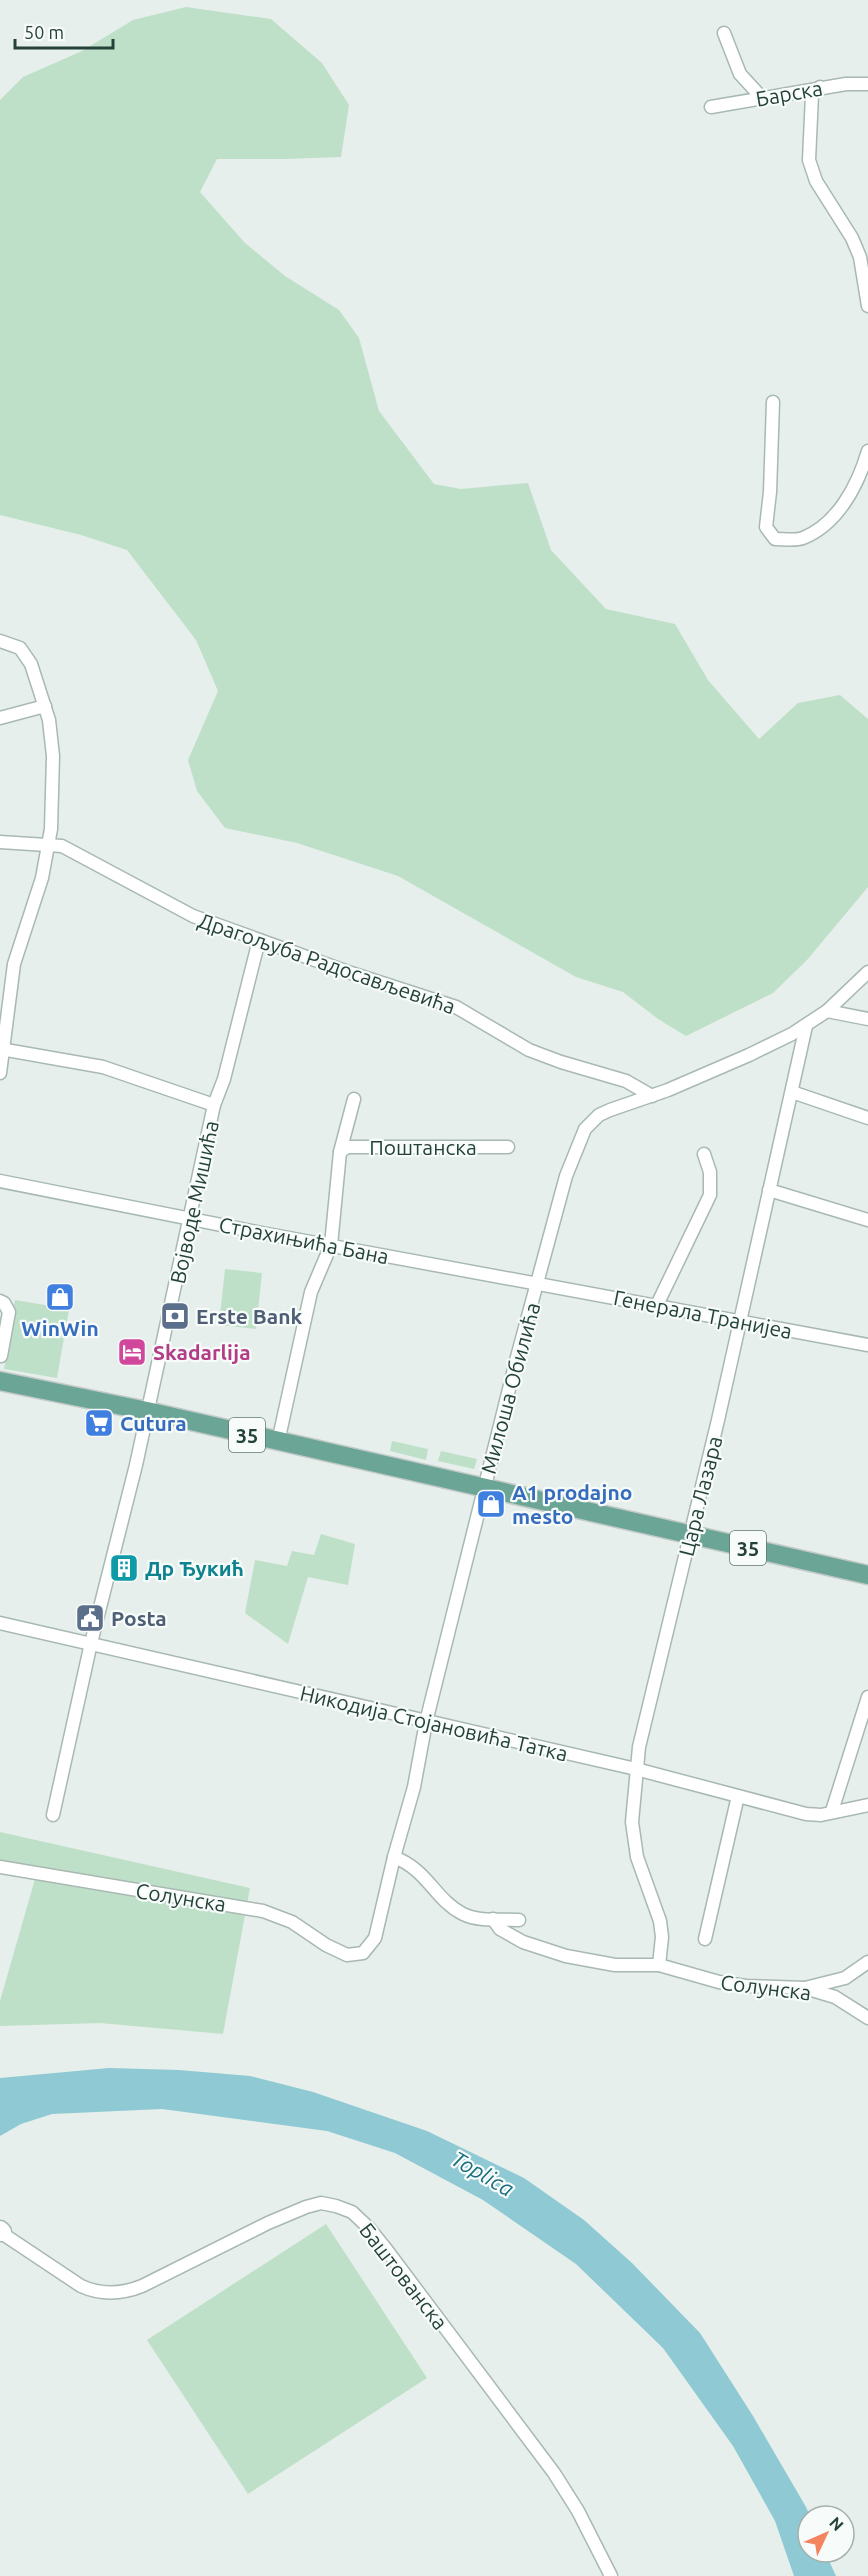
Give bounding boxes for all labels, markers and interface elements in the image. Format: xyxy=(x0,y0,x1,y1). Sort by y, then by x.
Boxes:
scale bar xyxy=(15,12,112,50)
text: 50 m xyxy=(24,22,64,42)
street label: Барска xyxy=(754,75,824,111)
street label: Драгољуба Радосављевића xyxy=(195,908,459,1018)
street label: Војводе Мишића xyxy=(165,1118,223,1286)
street label: Поштанска xyxy=(369,1135,477,1159)
street label: Страхињића Бана xyxy=(217,1212,391,1268)
shop icon: WinWin xyxy=(44,1281,76,1313)
street label: Генерала Транијеа xyxy=(612,1285,794,1343)
bank icon: Erste Bank xyxy=(159,1300,191,1332)
street label: Милоша Обилића xyxy=(476,1300,544,1476)
place label: Erste Bank xyxy=(196,1304,302,1328)
place label: WinWin xyxy=(21,1316,99,1340)
hotel icon: Skadarlija xyxy=(116,1336,148,1368)
place label: Skadarlija xyxy=(153,1340,251,1364)
supermarket icon: Cutura xyxy=(83,1407,115,1439)
place label: Cutura xyxy=(120,1411,187,1435)
road number: 35 xyxy=(229,1418,265,1452)
street label: Цара Лазара xyxy=(674,1434,726,1558)
place label: A1 prodajno mesto xyxy=(512,1480,632,1528)
shop icon: A1 prodajno mesto xyxy=(475,1488,507,1520)
road number: 35 xyxy=(730,1531,766,1565)
building icon: Др Ђукић xyxy=(108,1552,140,1584)
place label: Др Ђукић xyxy=(145,1556,244,1580)
public building icon: Posta xyxy=(74,1602,106,1634)
place label: Posta xyxy=(111,1606,167,1630)
street label: Никодија Стојановића Татка xyxy=(298,1680,570,1766)
street label: Солунска xyxy=(134,1878,228,1916)
street label: Солунска xyxy=(719,1970,813,2004)
water label: Toplica xyxy=(447,2145,519,2201)
street label: Баштованска xyxy=(355,2218,453,2334)
north arrow xyxy=(796,2504,856,2564)
text: N xyxy=(826,2513,847,2534)

